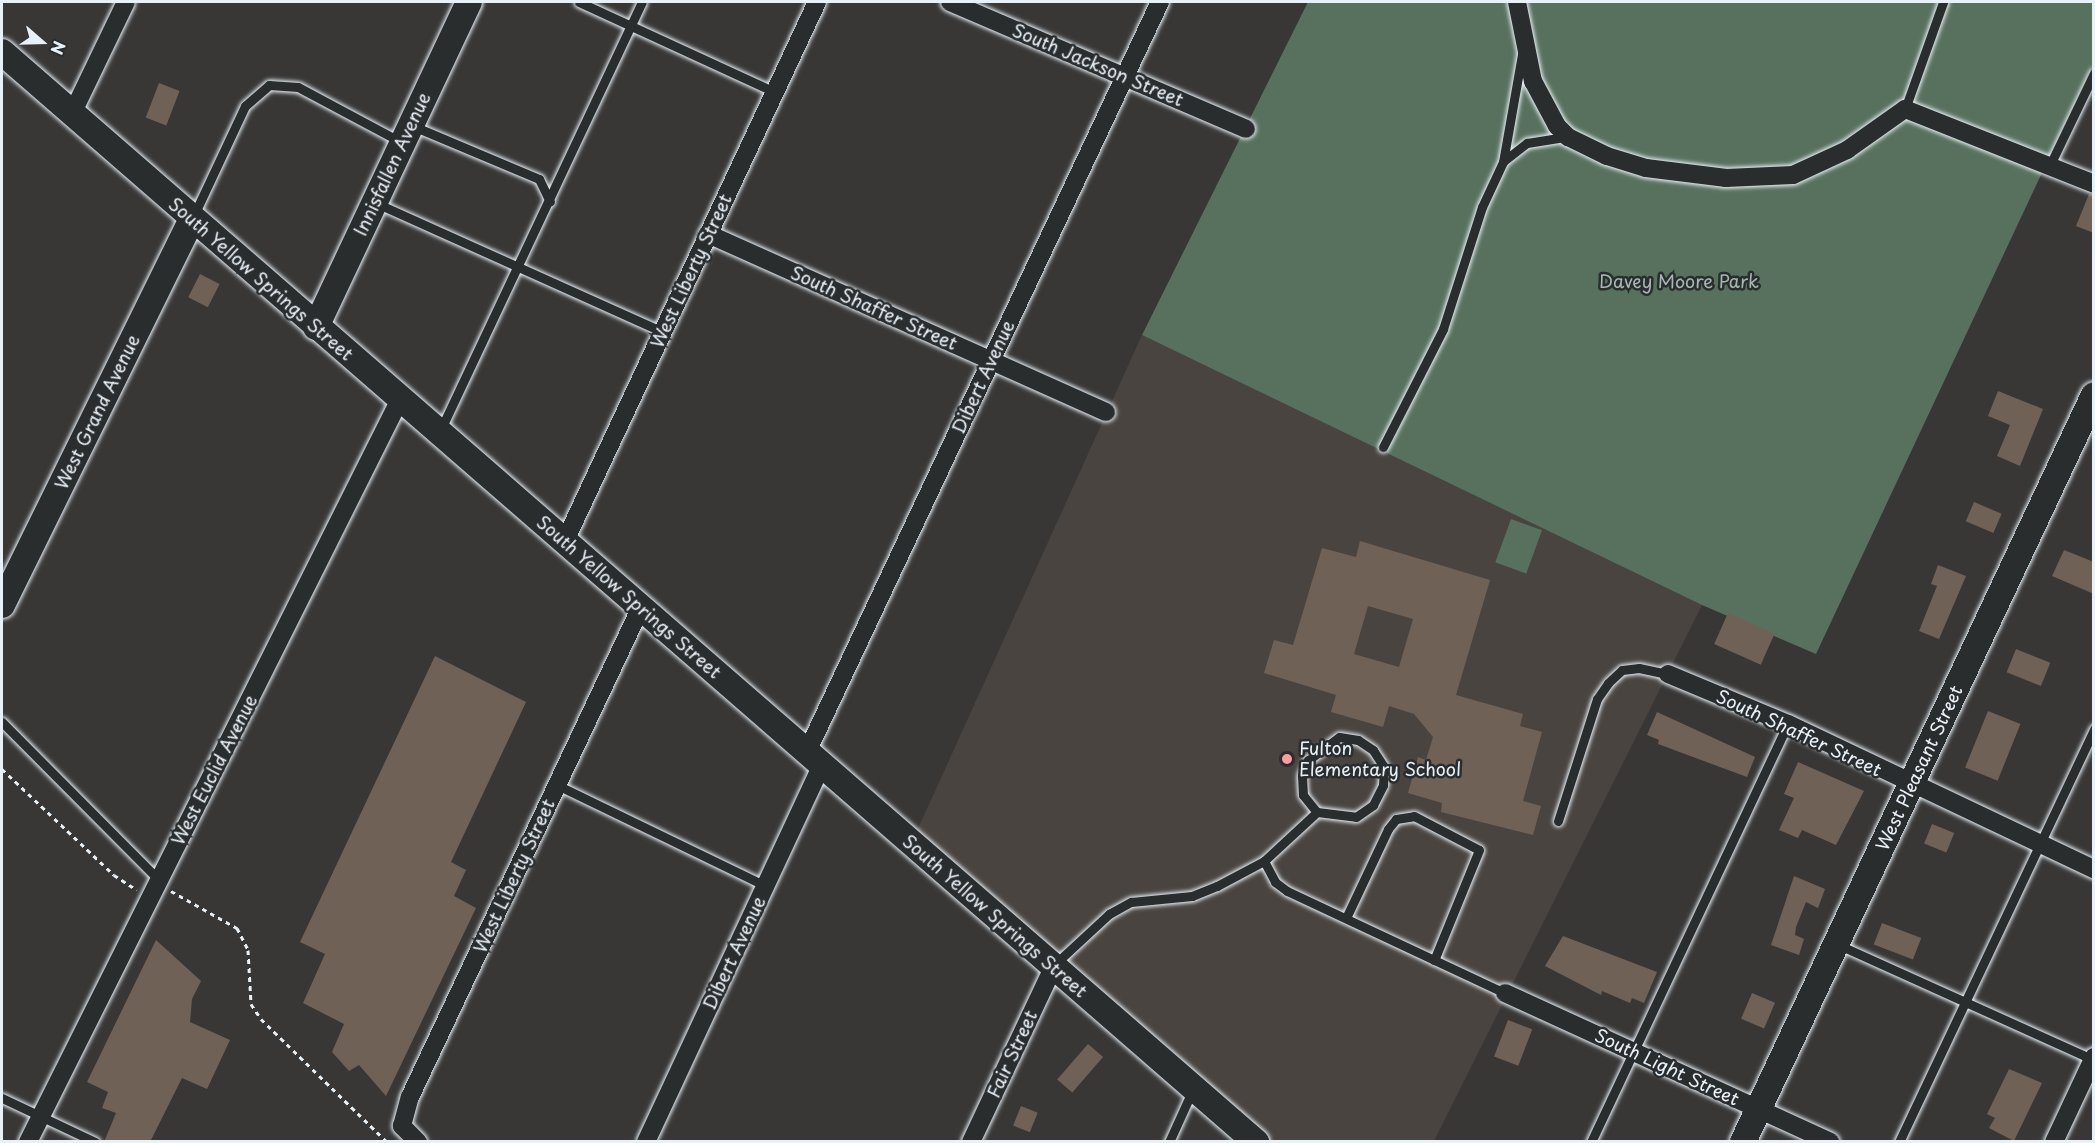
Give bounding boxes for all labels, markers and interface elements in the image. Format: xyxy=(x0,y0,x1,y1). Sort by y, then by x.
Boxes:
north arrow xyxy=(12,12,72,72)
street label: South Jackson Street xyxy=(1009,19,1187,111)
text: N xyxy=(45,38,72,58)
street label: Innisfallen Avenue xyxy=(349,89,435,239)
street label: West Liberty Street xyxy=(646,190,736,352)
street label: South Yellow Springs Street xyxy=(164,193,358,365)
street label: South Shaffer Street xyxy=(787,261,961,355)
park label: Davey Moore Park xyxy=(1599,270,1759,292)
street label: Dibert Avenue xyxy=(947,317,1019,437)
street label: West Grand Avenue xyxy=(50,331,144,493)
street label: South Yellow Springs Street xyxy=(532,511,726,683)
street label: West Pleasant Street xyxy=(1871,681,1967,855)
street label: South Shaffer Street xyxy=(1712,685,1886,781)
street label: West Euclid Avenue xyxy=(167,691,261,849)
place label: Fulton Elementary School xyxy=(1299,738,1461,780)
marker: Fulton Elementary School xyxy=(1280,752,1294,766)
street label: West Liberty Street xyxy=(469,795,559,957)
street label: South Yellow Springs Street xyxy=(898,830,1092,1002)
street label: Dibert Avenue xyxy=(698,893,770,1013)
street label: Fair Street xyxy=(982,1007,1042,1101)
street label: South Light Street xyxy=(1591,1024,1743,1110)

